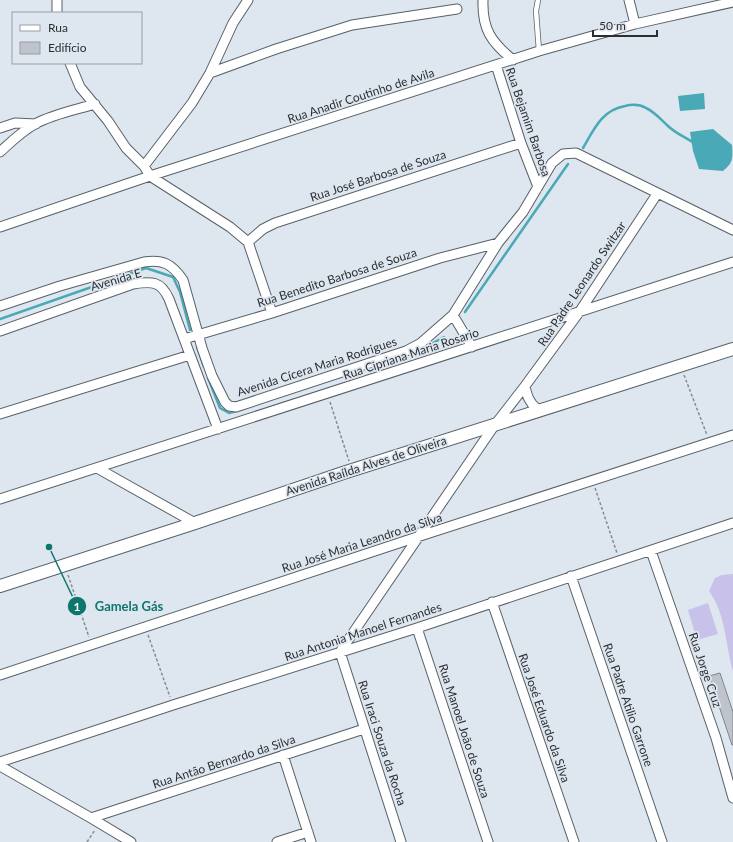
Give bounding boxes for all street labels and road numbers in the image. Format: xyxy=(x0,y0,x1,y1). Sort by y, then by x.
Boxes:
street label: Rua Anadir Coutinho de Avila xyxy=(286,65,436,126)
street label: Rua Bejamim Barbosa xyxy=(503,65,554,178)
street label: Rua José Barbosa de Souza xyxy=(308,146,448,205)
street label: Rua Padre Leonardo Switzar xyxy=(534,218,629,349)
street label: Rua Benedito Barbosa de Souza xyxy=(255,245,419,310)
street label: Avenida E xyxy=(89,265,143,294)
street label: Rua Cipriana Maria Rosario xyxy=(341,324,481,383)
street label: Avenida Cícera Maria Rodrigues xyxy=(235,334,399,399)
street label: Avenida Raílda Alves de Oliveira xyxy=(283,432,448,499)
street label: Rua José Maria Leandro da Silva xyxy=(280,509,444,576)
street label: Rua Antonia Manoel Fernandes xyxy=(282,599,443,664)
street label: Rua Jorge Cruz xyxy=(686,630,726,710)
street label: Rua Padre Atilio Garrone xyxy=(600,641,657,769)
street label: Rua José Eduardo da Silva xyxy=(515,651,574,784)
street label: Rua Manoel João de Souza xyxy=(436,662,493,800)
street label: Rua Iraci Souza da Rocha xyxy=(355,678,410,807)
street label: Rua Antão Bernardo da Silva xyxy=(151,731,297,792)

